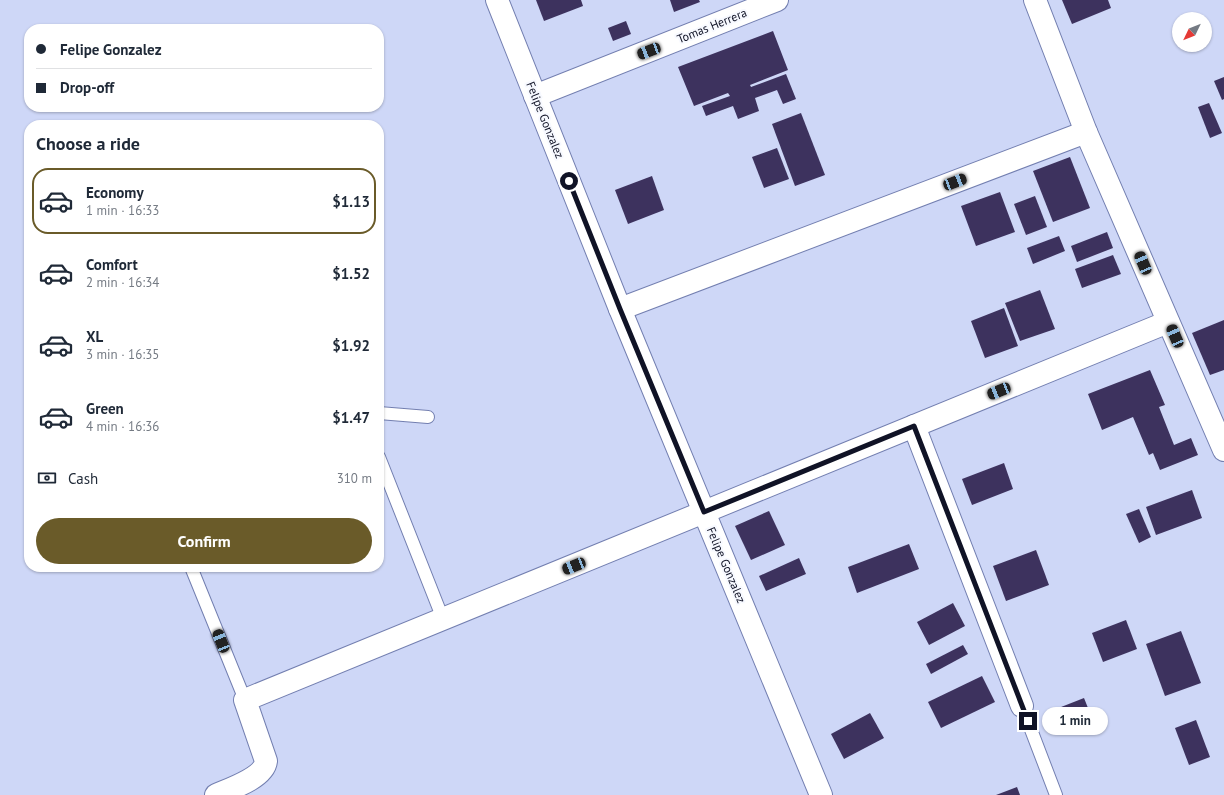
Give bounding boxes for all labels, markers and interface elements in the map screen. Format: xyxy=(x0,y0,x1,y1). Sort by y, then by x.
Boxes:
street label: Tomas Herrera xyxy=(675,5,749,46)
north arrow xyxy=(1172,12,1212,52)
map controls xyxy=(1172,12,1212,52)
text: Felipe Gonzalez xyxy=(60,40,162,59)
car xyxy=(636,41,662,61)
text: Drop-off xyxy=(60,78,114,97)
street label: Felipe Gonzalez xyxy=(523,79,568,160)
text: Choose a ride xyxy=(36,132,140,155)
route start xyxy=(560,172,578,190)
car xyxy=(942,172,968,192)
icon: car xyxy=(38,183,74,219)
text: Economy xyxy=(86,183,144,202)
text: $1.13 xyxy=(332,192,370,211)
text: 1 min · 16:33 xyxy=(86,202,159,219)
car xyxy=(1133,250,1153,276)
icon: car xyxy=(38,255,74,291)
text: Comfort xyxy=(86,255,138,274)
text: $1.52 xyxy=(332,264,370,283)
text: 2 min · 16:34 xyxy=(86,274,159,291)
car xyxy=(1165,323,1185,349)
icon: car xyxy=(38,327,74,363)
text: XL xyxy=(86,327,103,346)
text: $1.92 xyxy=(332,336,370,355)
text: 3 min · 16:35 xyxy=(86,346,159,363)
car xyxy=(986,381,1012,401)
icon: car xyxy=(38,399,74,435)
text: Green xyxy=(86,399,124,418)
text: $1.47 xyxy=(332,408,370,427)
text: 4 min · 16:36 xyxy=(86,418,159,435)
icon: cash xyxy=(36,467,58,489)
text: Cash xyxy=(68,469,98,488)
text: 310 m xyxy=(337,470,372,487)
button: Confirm xyxy=(36,518,372,564)
street label: Felipe Gonzalez xyxy=(704,524,749,605)
car xyxy=(561,556,587,576)
car xyxy=(211,628,231,654)
callout: 1 min xyxy=(1042,707,1108,735)
route end xyxy=(1019,712,1037,730)
text: 1 min xyxy=(1059,712,1091,729)

